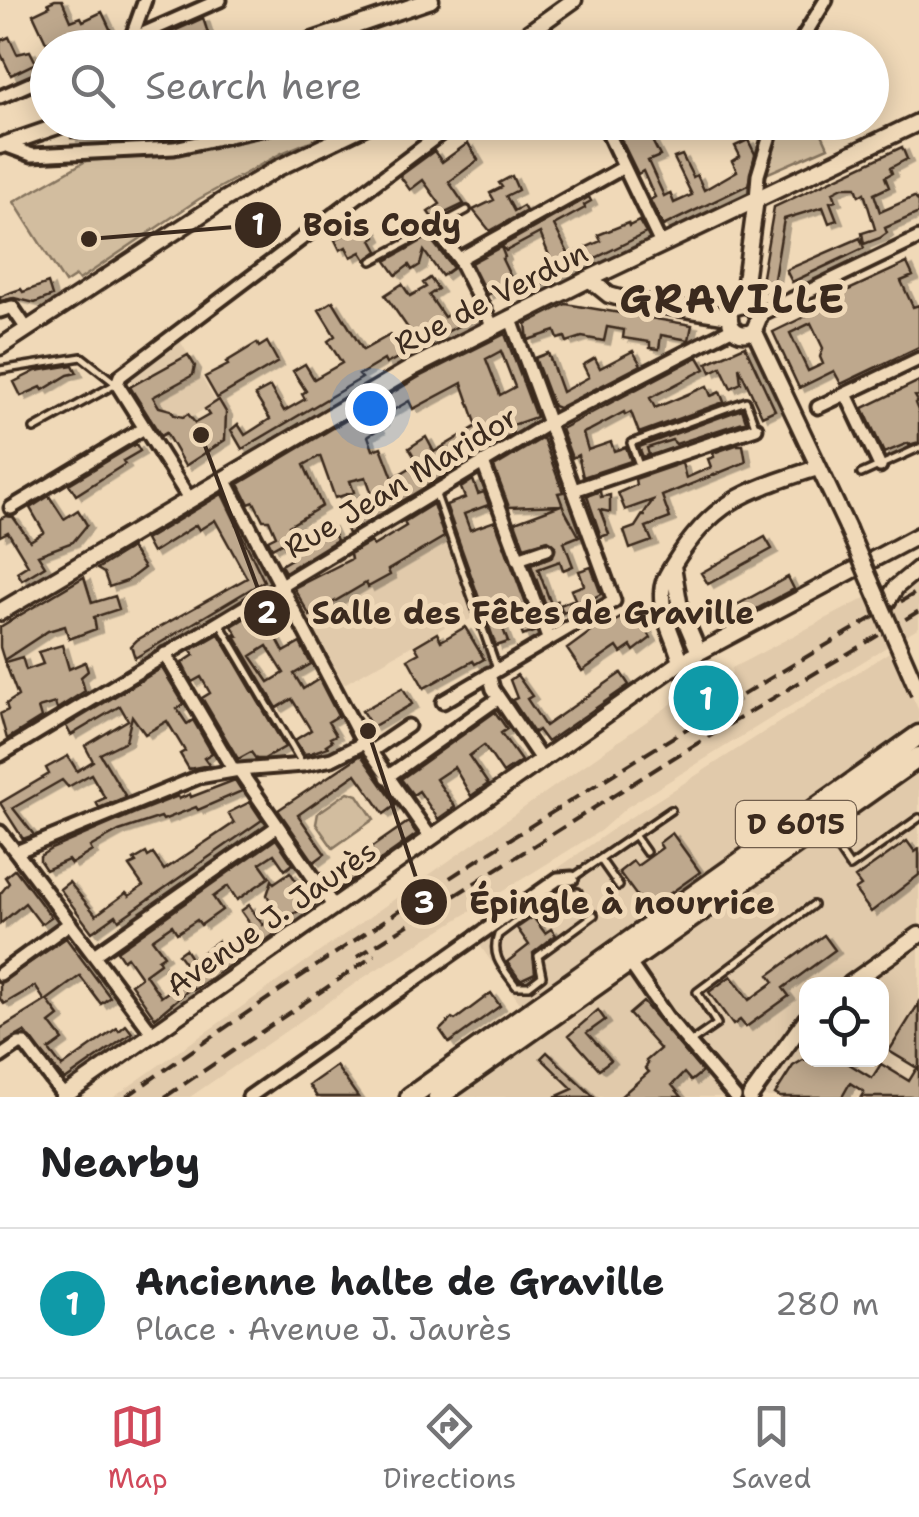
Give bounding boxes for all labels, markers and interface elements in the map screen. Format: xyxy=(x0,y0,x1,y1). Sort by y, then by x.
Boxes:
search box xyxy=(30,30,889,140)
icon: search xyxy=(65,58,120,113)
text: Search here xyxy=(145,60,362,111)
callout: Bois Cody xyxy=(233,194,481,256)
text: Bois Cody xyxy=(303,203,461,246)
text: 1 xyxy=(251,204,265,245)
street label: Rue de Verdun xyxy=(387,232,595,364)
district label: GRAVILLE xyxy=(619,272,847,326)
your location xyxy=(345,383,396,434)
street label: Rue Jean Maridor xyxy=(277,396,525,568)
callout: Salle des Fêtes de Graville xyxy=(242,582,775,644)
text: Salle des Fêtes de Graville xyxy=(312,591,755,634)
text: 2 xyxy=(257,592,278,633)
pin: 1 xyxy=(674,660,738,736)
road number: D 6015 xyxy=(736,801,856,847)
street label: Avenue J. Jaurès xyxy=(158,830,384,1006)
callout: Épingle à nourrice xyxy=(399,871,795,933)
text: Épingle à nourrice xyxy=(469,880,775,924)
text: 3 xyxy=(414,882,435,923)
map controls xyxy=(799,977,889,1067)
button: locate xyxy=(799,977,889,1067)
text: Nearby xyxy=(40,1134,200,1190)
text: Ancienne halte de Graville xyxy=(135,1256,665,1307)
text: 1 xyxy=(65,1282,80,1325)
text: 280 m xyxy=(775,1282,879,1325)
text: Place · Avenue J. Jaurès xyxy=(135,1307,512,1350)
tab: Map xyxy=(108,1399,168,1497)
tab: Directions xyxy=(383,1399,516,1497)
tab: Saved xyxy=(732,1399,811,1497)

